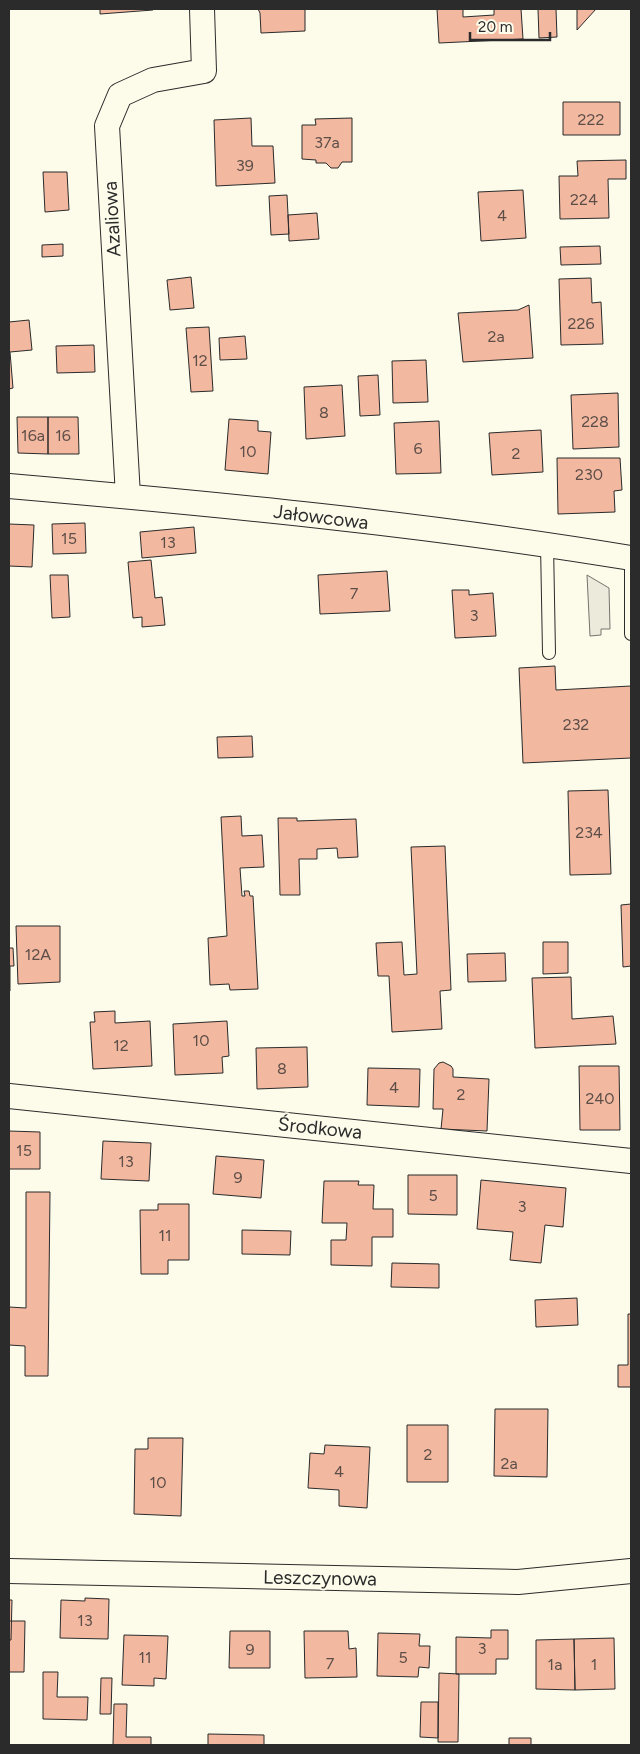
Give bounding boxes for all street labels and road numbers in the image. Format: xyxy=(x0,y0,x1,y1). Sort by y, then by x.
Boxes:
street label: Azaliowa xyxy=(99,181,125,257)
street label: Jałowcowa xyxy=(272,500,370,534)
street label: Środkowa xyxy=(277,1112,363,1144)
street label: Leszczynowa xyxy=(263,1566,377,1590)

